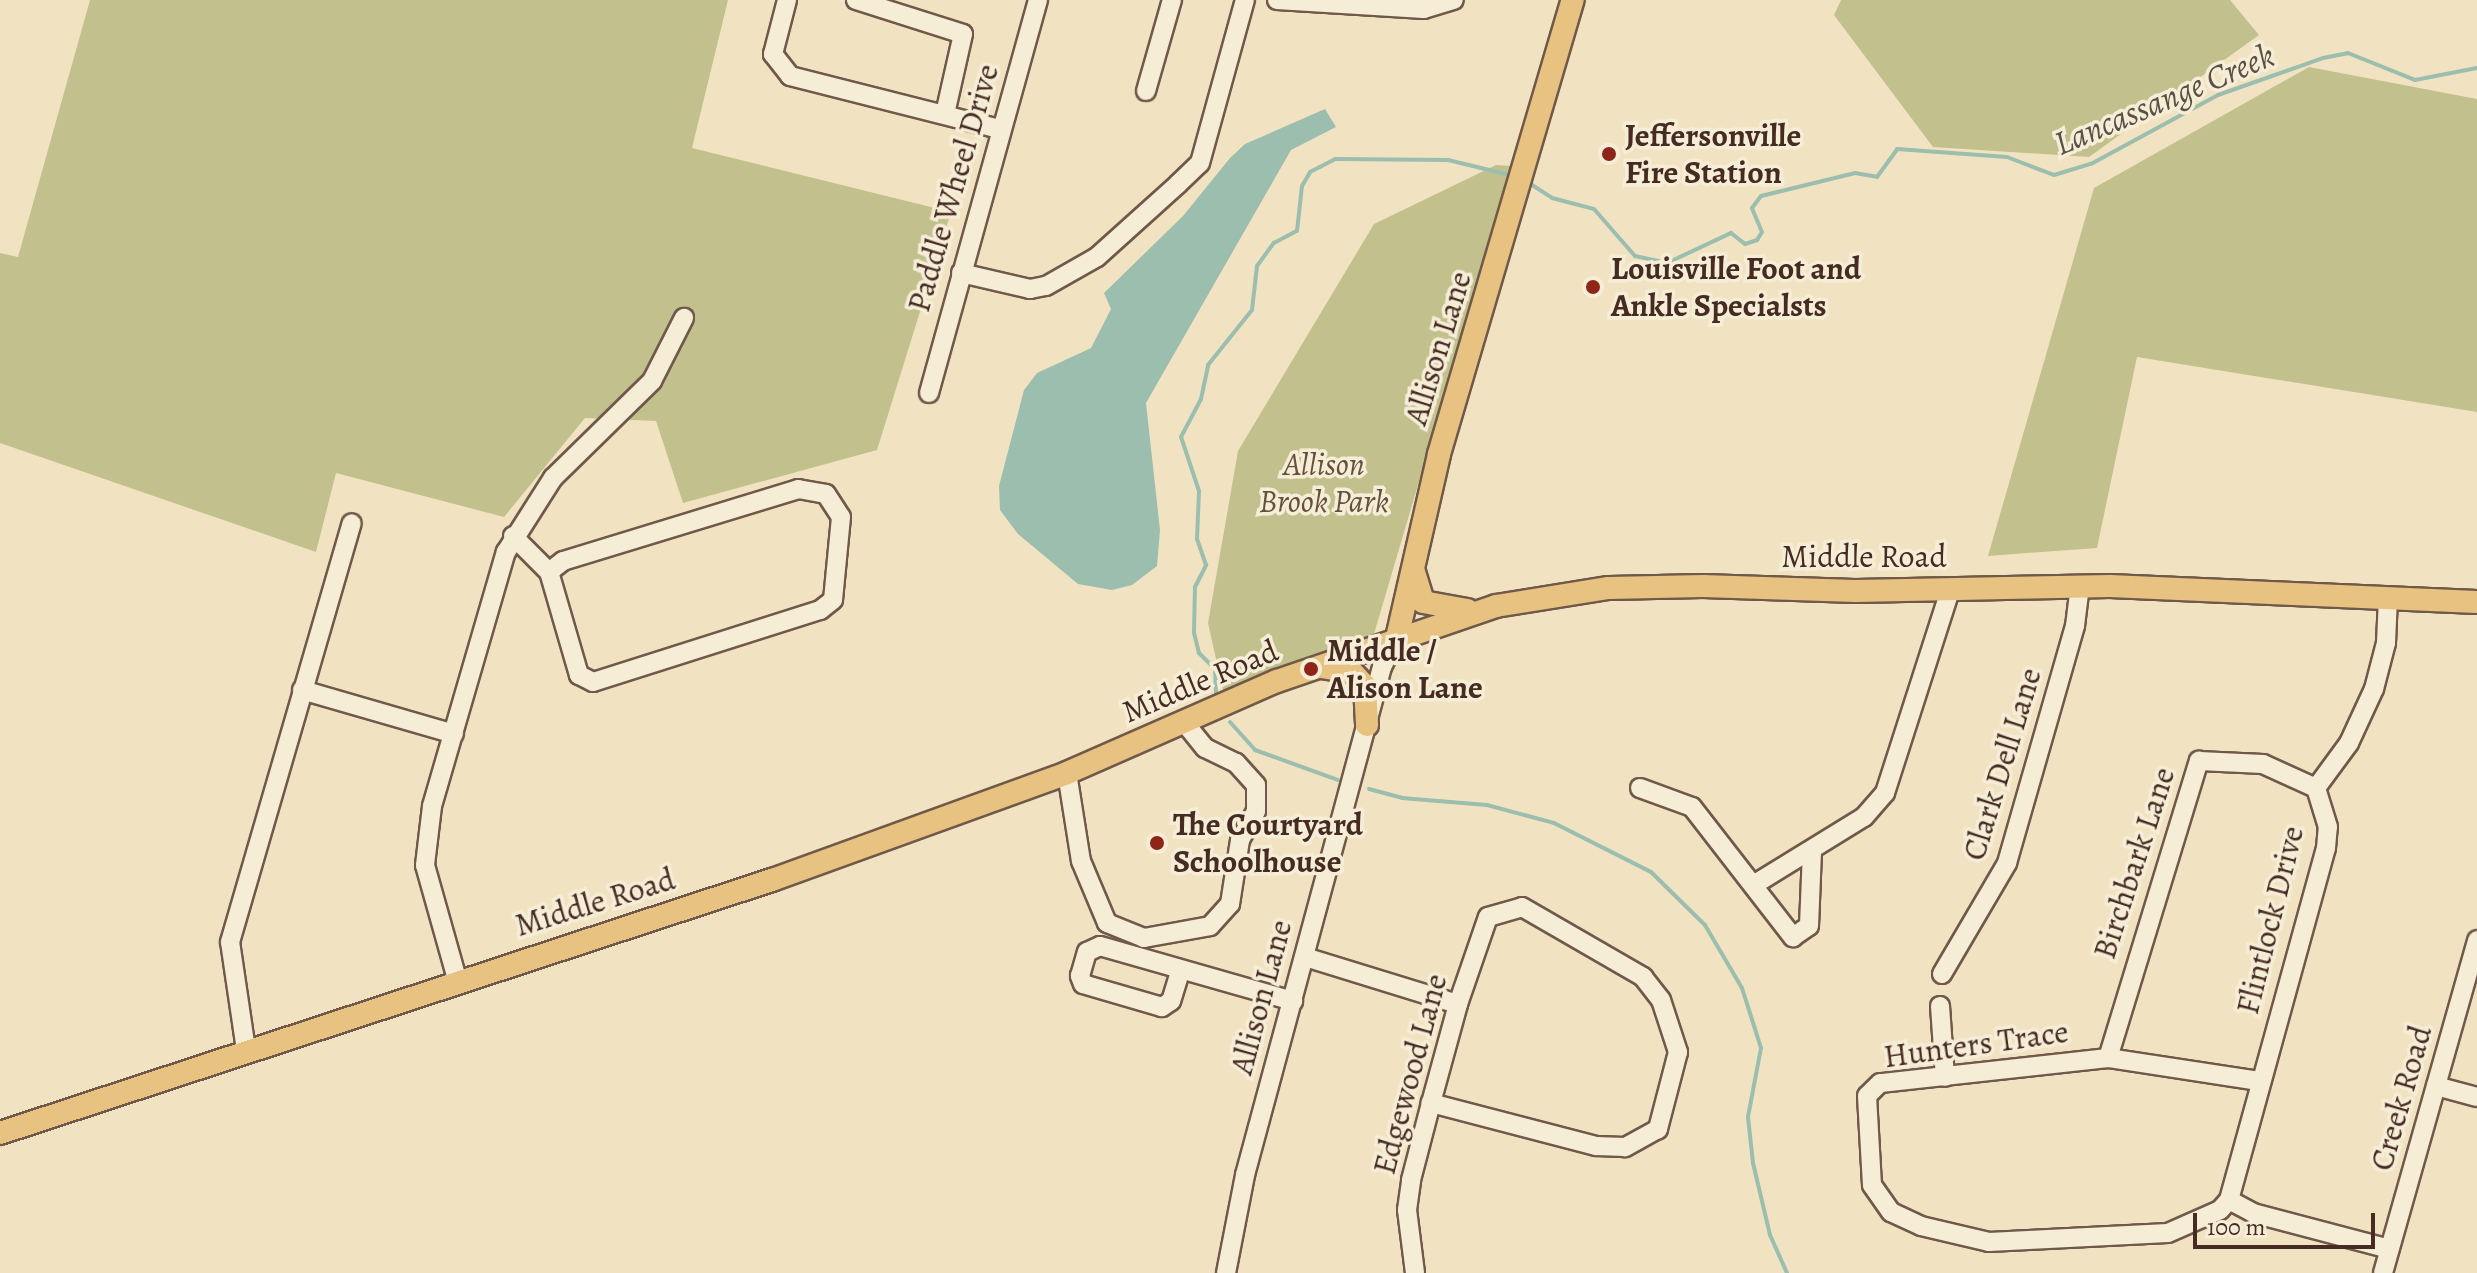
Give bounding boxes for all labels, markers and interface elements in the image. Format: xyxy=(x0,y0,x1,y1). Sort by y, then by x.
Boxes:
water label: Lancassange Creek xyxy=(2048,34,2280,164)
street label: Paddle Wheel Drive xyxy=(899,60,1007,316)
place label: Jeffersonville Fire Station xyxy=(1625,117,1801,192)
marker: Jeffersonville Fire Station xyxy=(1600,145,1618,163)
place label: Louisville Foot and Ankle Specialsts xyxy=(1611,250,1861,325)
street label: Allison Lane xyxy=(1396,267,1480,429)
marker: Louisville Foot and Ankle Specialsts xyxy=(1582,276,1604,298)
park label: Allison Brook Park xyxy=(1259,446,1389,521)
street label: Middle Road xyxy=(1781,537,1947,575)
street label: Middle Road xyxy=(1116,631,1284,731)
place label: Middle / Alison Lane xyxy=(1327,632,1483,707)
marker: Middle / Alison Lane xyxy=(1302,660,1320,678)
street label: Clark Dell Lane xyxy=(1955,663,2049,865)
street label: Birchbark Lane xyxy=(2085,762,2183,964)
place label: The Courtyard Schoolhouse xyxy=(1173,806,1363,881)
street label: Flintlock Drive xyxy=(2228,822,2312,1018)
marker: The Courtyard Schoolhouse xyxy=(1148,834,1166,852)
street label: Middle Road xyxy=(510,859,680,945)
street label: Allison Lane xyxy=(1222,916,1300,1078)
street label: Edgewood Lane xyxy=(1365,969,1455,1179)
street label: Hunters Trace xyxy=(1881,1012,2071,1076)
street label: Creek Road xyxy=(2362,1021,2440,1175)
scale bar xyxy=(2197,1197,2379,1247)
text: 100 m xyxy=(2207,1211,2266,1243)

